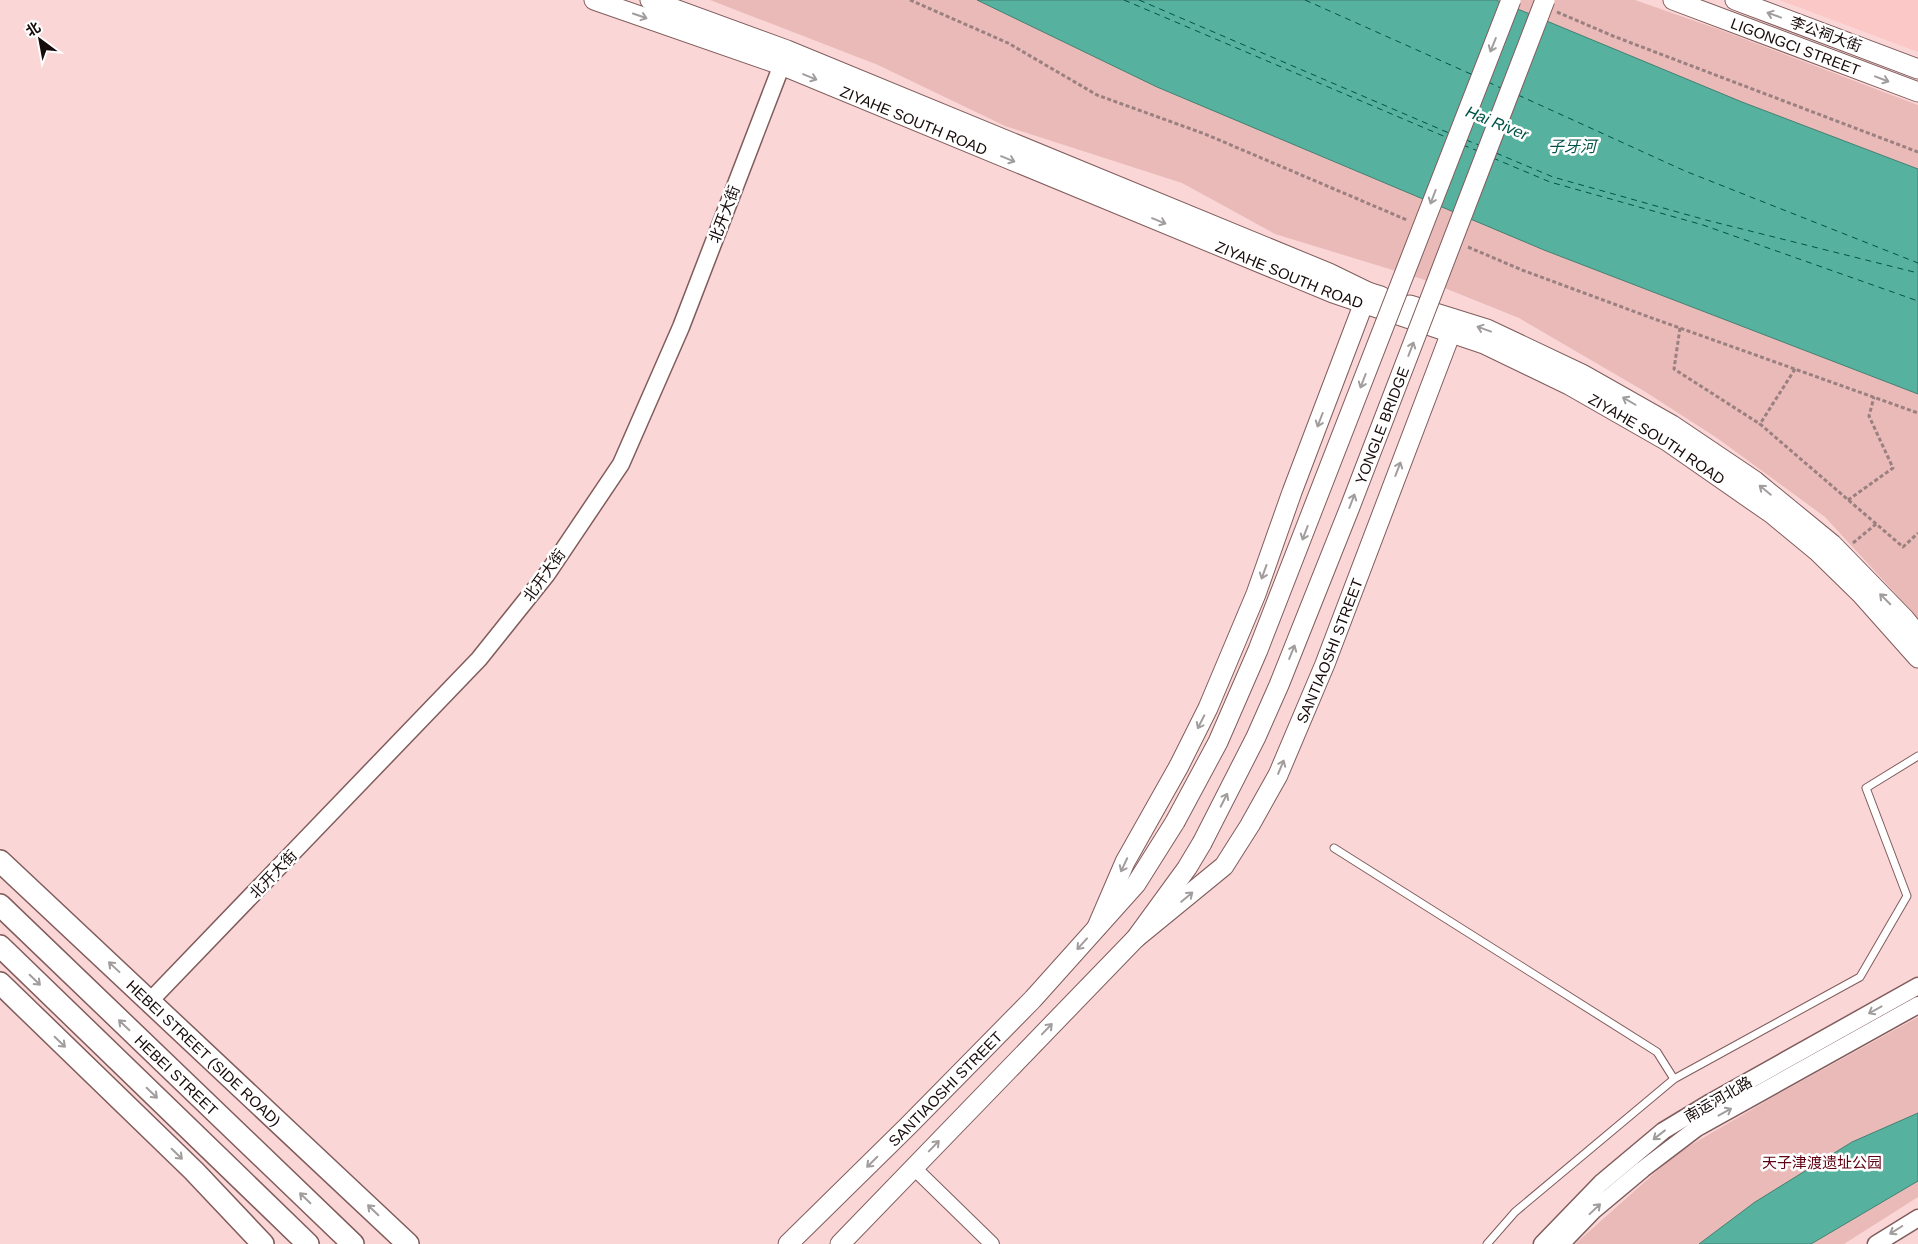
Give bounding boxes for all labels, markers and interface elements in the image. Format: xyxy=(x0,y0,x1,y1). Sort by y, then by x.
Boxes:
one-way arrow xyxy=(1767,10,1782,19)
one-way arrow xyxy=(632,12,647,21)
street label: 李公祠大街 xyxy=(1788,13,1864,55)
street label: LIGONGCI STREET xyxy=(1729,14,1863,78)
north arrow xyxy=(15,15,65,65)
text: 北 xyxy=(23,18,43,39)
one-way arrow xyxy=(1487,37,1497,52)
one-way arrow xyxy=(802,72,817,82)
one-way arrow xyxy=(1874,74,1889,84)
street label: ZIYAHE SOUTH ROAD xyxy=(838,82,990,158)
water label: Hai River xyxy=(1463,103,1531,143)
water label: 子牙河 xyxy=(1548,138,1599,155)
one-way arrow xyxy=(1000,154,1015,164)
street label: 北开大街 xyxy=(705,183,743,245)
one-way arrow xyxy=(1428,188,1437,204)
one-way arrow xyxy=(1151,217,1166,226)
street label: ZIYAHE SOUTH ROAD xyxy=(1213,237,1366,311)
one-way arrow xyxy=(1477,324,1492,333)
one-way arrow xyxy=(1407,342,1416,357)
street label: YONGLE BRIDGE xyxy=(1351,364,1412,486)
one-way arrow xyxy=(1358,373,1367,388)
street label: ZIYAHE SOUTH ROAD xyxy=(1586,390,1729,487)
one-way arrow xyxy=(1622,396,1637,406)
one-way arrow xyxy=(1315,412,1324,427)
one-way arrow xyxy=(1394,462,1403,477)
one-way arrow xyxy=(1759,484,1772,495)
one-way arrow xyxy=(1348,494,1357,509)
one-way arrow xyxy=(1300,525,1309,540)
street label: 北开大街 xyxy=(519,546,569,604)
one-way arrow xyxy=(1258,564,1268,580)
street label: SANTIAOSHI STREET xyxy=(1293,576,1365,726)
one-way arrow xyxy=(1880,593,1892,605)
one-way arrow xyxy=(1288,645,1297,660)
one-way arrow xyxy=(1196,714,1205,729)
one-way arrow xyxy=(1277,760,1287,775)
one-way arrow xyxy=(1219,792,1229,807)
street label: 北开大街 xyxy=(246,847,300,901)
one-way arrow xyxy=(1119,857,1128,872)
one-way arrow xyxy=(1181,891,1194,902)
one-way arrow xyxy=(1077,937,1088,950)
one-way arrow xyxy=(108,961,121,973)
one-way arrow xyxy=(29,974,41,986)
street label: HEBEI STREET (SIDE ROAD) xyxy=(124,976,286,1128)
one-way arrow xyxy=(1868,1005,1883,1015)
one-way arrow xyxy=(118,1019,131,1031)
one-way arrow xyxy=(1041,1023,1053,1035)
street label: SANTIAOSHI STREET xyxy=(885,1027,1005,1149)
street label: HEBEI STREET xyxy=(131,1031,221,1119)
one-way arrow xyxy=(54,1036,66,1048)
street label: 南运河北路 xyxy=(1681,1073,1755,1125)
one-way arrow xyxy=(145,1087,158,1099)
one-way arrow xyxy=(1717,1107,1732,1117)
one-way arrow xyxy=(1653,1129,1666,1140)
one-way arrow xyxy=(928,1139,940,1152)
one-way arrow xyxy=(171,1148,183,1160)
park label: 天子津渡遗址公园 xyxy=(1762,1154,1882,1171)
one-way arrow xyxy=(866,1155,878,1168)
one-way arrow xyxy=(299,1192,311,1204)
one-way arrow xyxy=(366,1204,379,1216)
one-way arrow xyxy=(1589,1204,1602,1215)
one-way arrow xyxy=(1890,1226,1904,1236)

